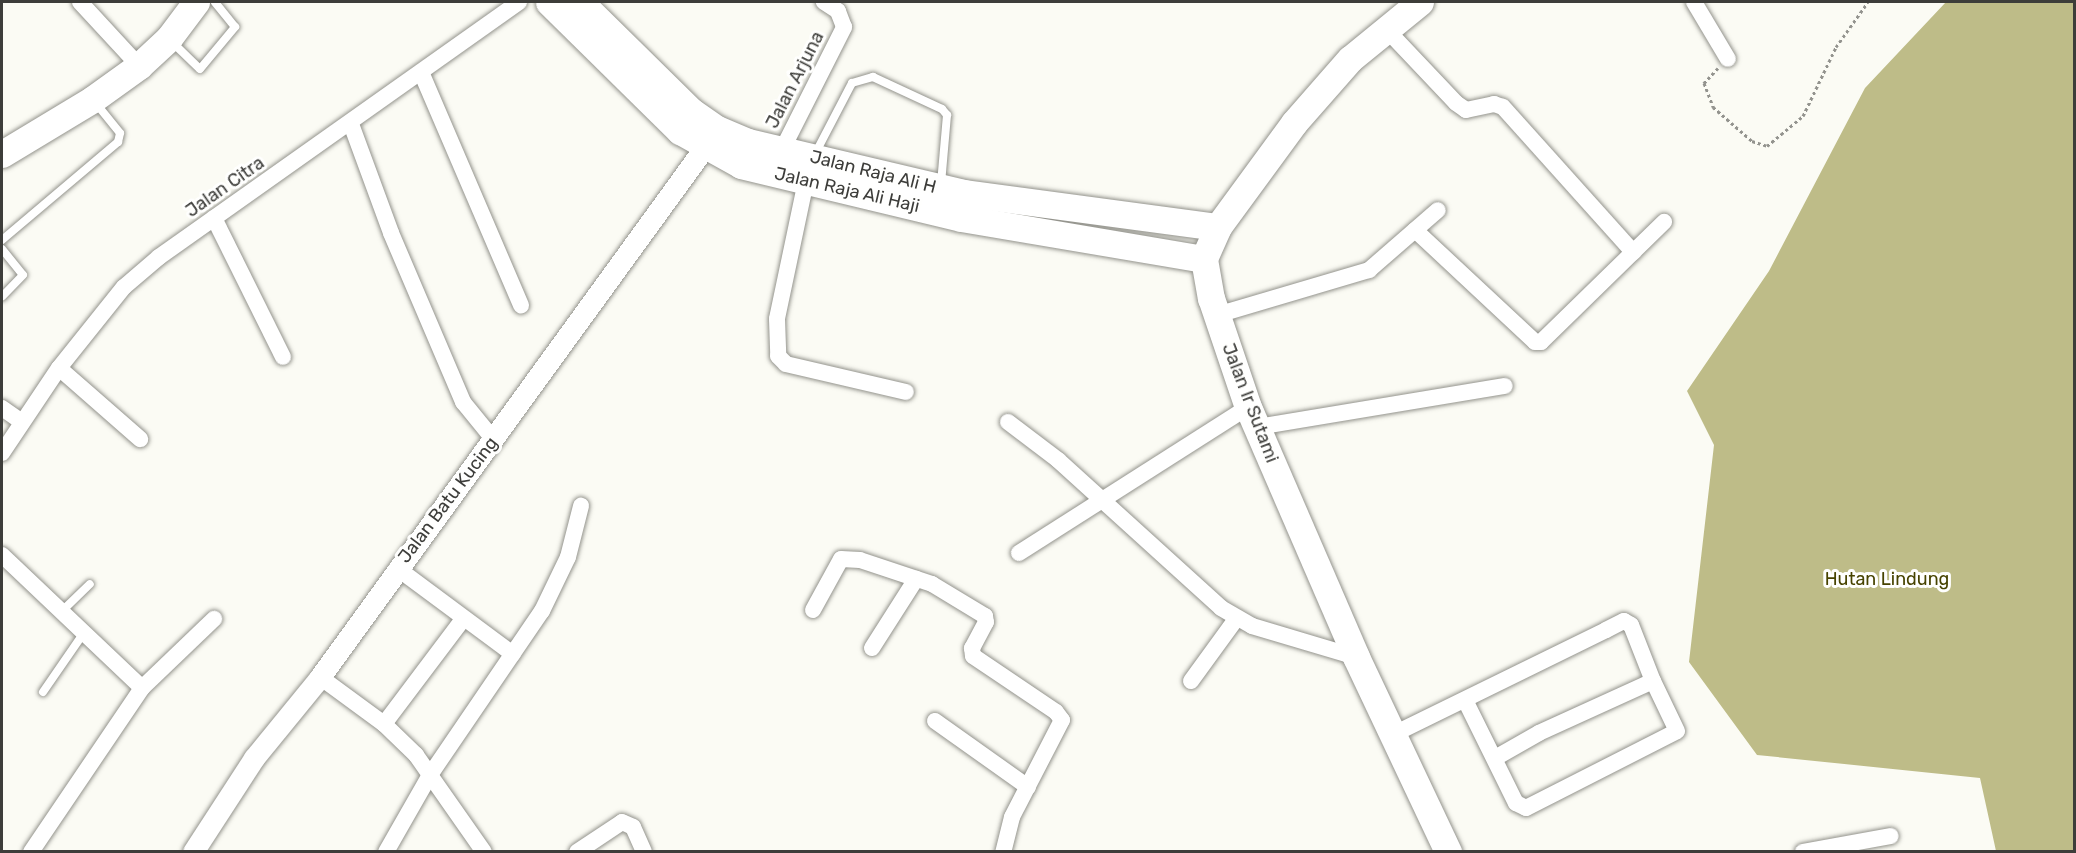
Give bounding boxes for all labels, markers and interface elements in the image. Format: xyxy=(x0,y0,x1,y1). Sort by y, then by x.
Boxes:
street label: Jalan Arjuna xyxy=(761,28,829,132)
street label: Jalan Raja Ali H xyxy=(807,146,939,198)
street label: Jalan Citra xyxy=(182,152,268,222)
street label: Jalan Raja Ali Haji xyxy=(772,163,922,217)
street label: Jalan Ir Sutami xyxy=(1217,340,1283,466)
street label: Jalan Batu Kucing xyxy=(394,433,502,567)
park label: Hutan Lindung xyxy=(1825,568,1949,590)

